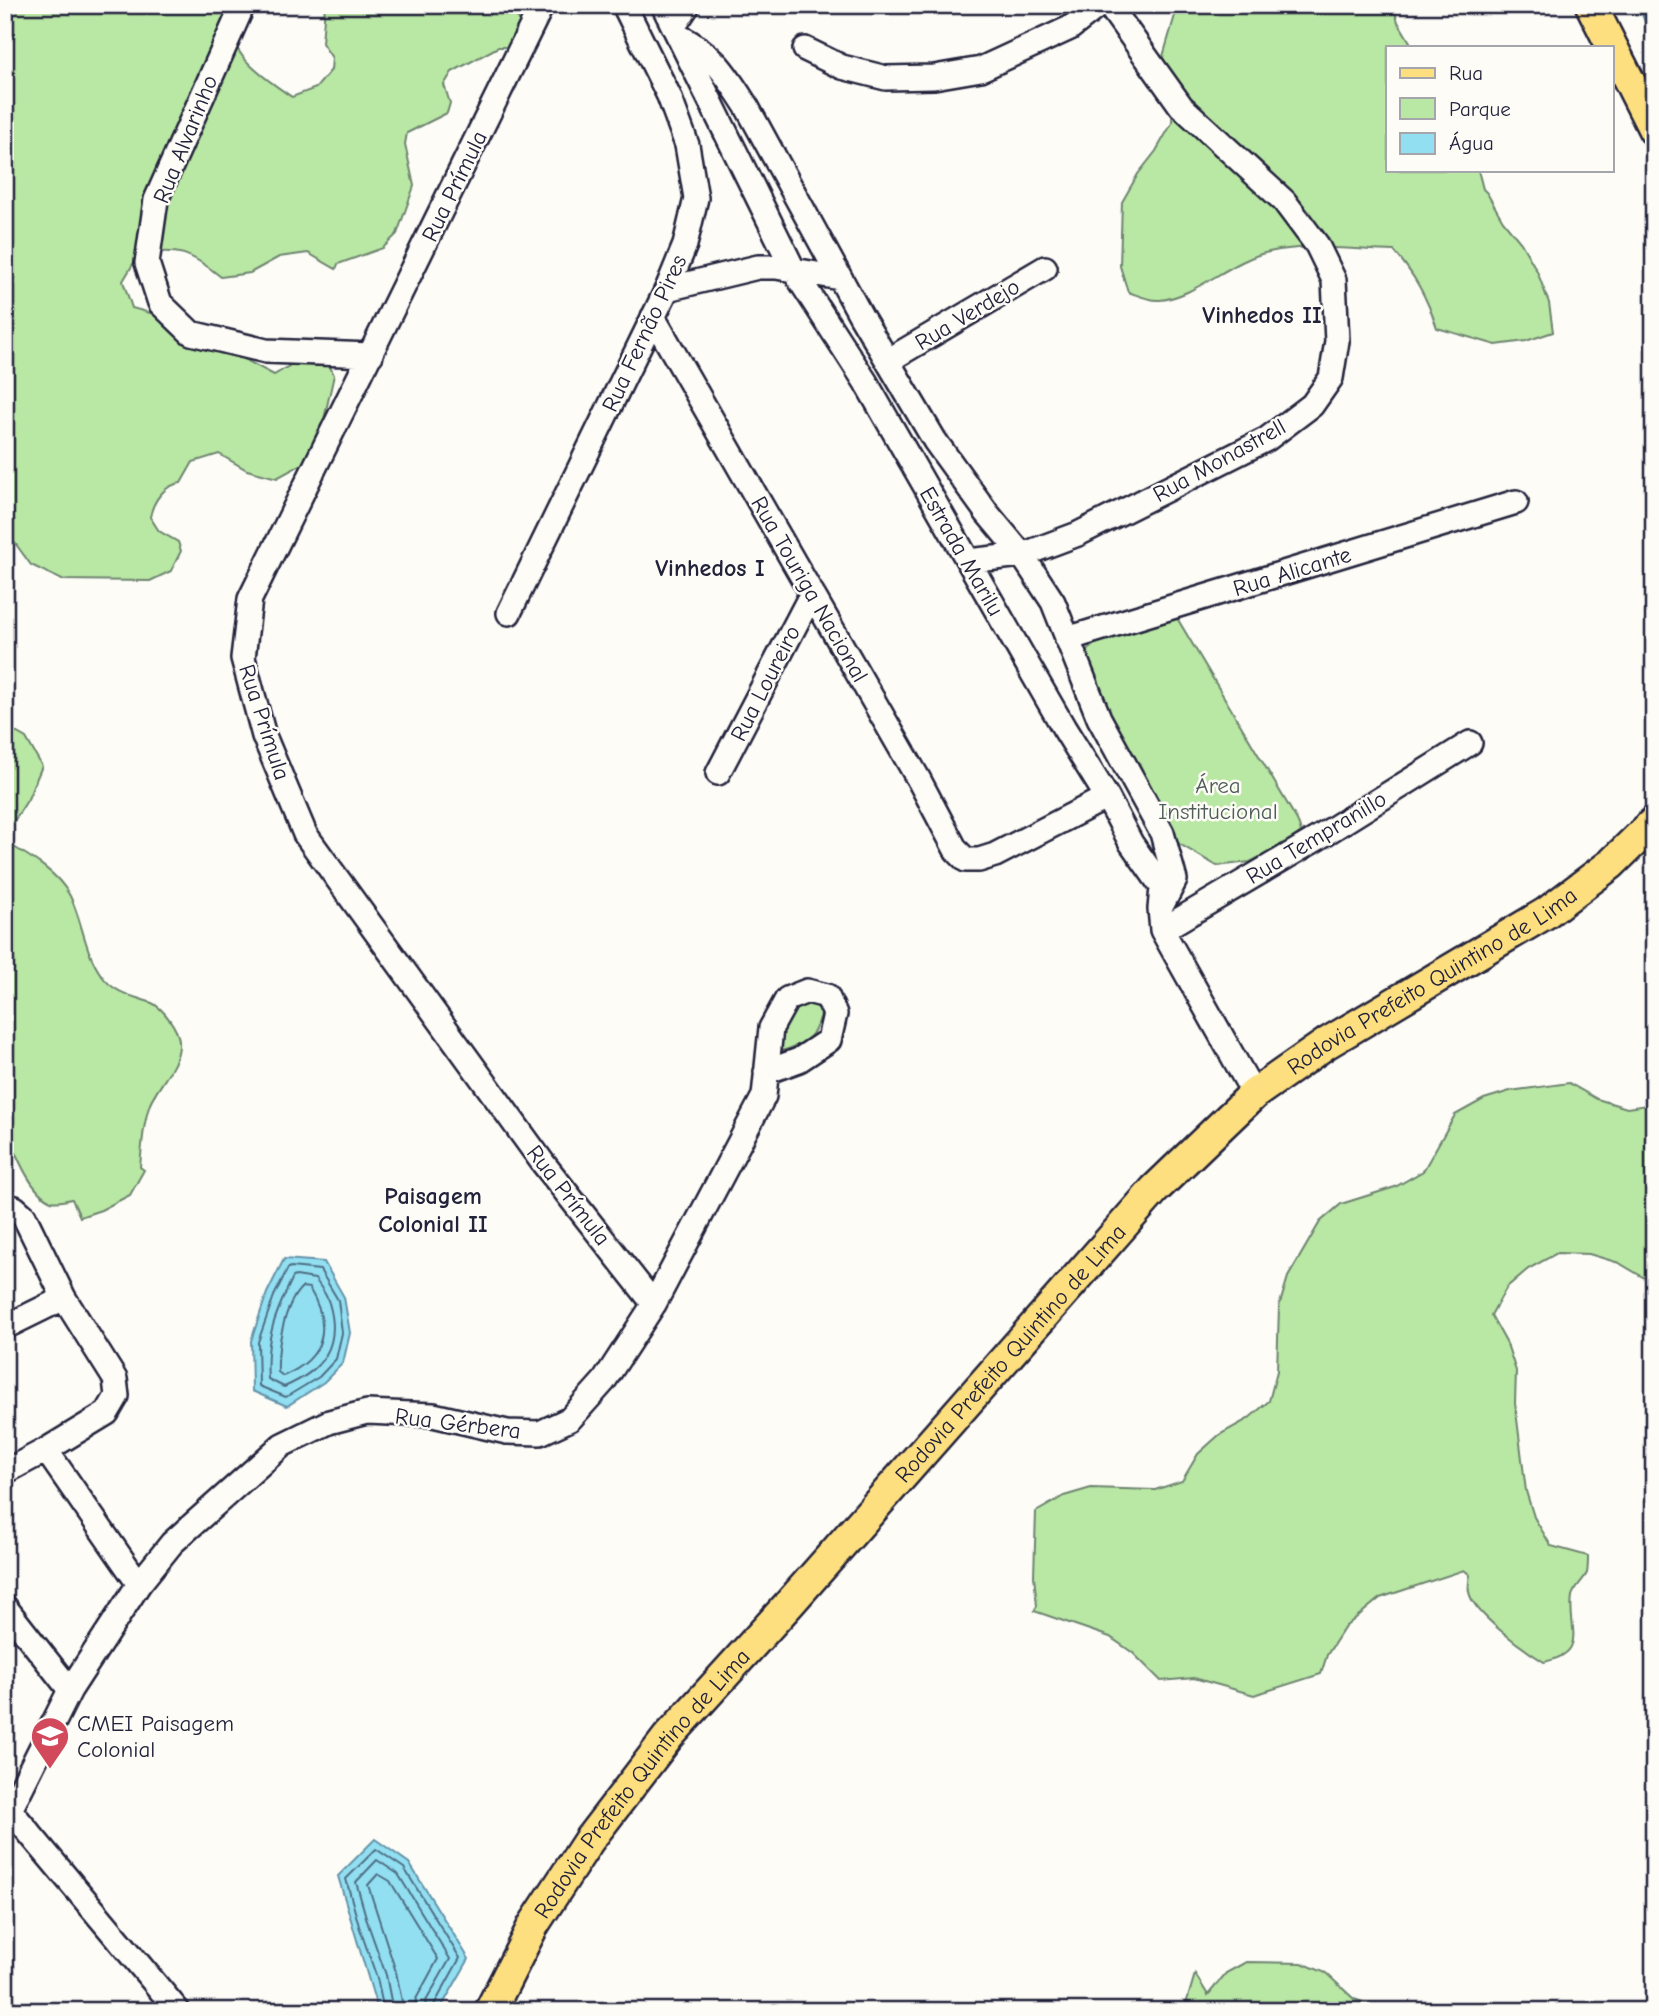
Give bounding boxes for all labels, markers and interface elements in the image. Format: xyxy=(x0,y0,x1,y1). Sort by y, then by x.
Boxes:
legend xyxy=(1386,46,1614,172)
text: Rua xyxy=(1449,61,1483,85)
street label: Rua Alvarinho xyxy=(147,71,223,207)
text: Parque xyxy=(1449,97,1511,121)
street label: Rua Prímula xyxy=(416,126,493,246)
text: Água xyxy=(1449,131,1494,155)
street label: Rua Fernão Pires xyxy=(596,250,693,416)
street label: Rua Verdejo xyxy=(910,273,1024,356)
district label: Vinhedos II xyxy=(1202,301,1322,329)
street label: Rua Monastrell xyxy=(1148,413,1290,508)
street label: Estrada Marilu xyxy=(914,482,1009,621)
street label: Rua Touriga Nacional xyxy=(745,492,874,687)
street label: Rua Alicante xyxy=(1230,541,1354,602)
district label: Vinhedos I xyxy=(655,554,765,582)
street label: Rua Loureiro xyxy=(725,621,806,746)
street label: Rua Prímula xyxy=(233,661,296,783)
park label: Área Institucional xyxy=(1158,772,1278,825)
street label: Rua Tempranillo xyxy=(1241,785,1391,890)
street label: Rodovia Prefeito Quintino de Lima xyxy=(1282,882,1582,1081)
street label: Rua Prímula xyxy=(521,1140,616,1251)
district label: Paisagem Colonial II xyxy=(378,1182,488,1238)
street label: Rodovia Prefeito Quintino de Lima xyxy=(890,1219,1132,1488)
street label: Rua Gérbera xyxy=(393,1402,522,1445)
street label: Rodovia Prefeito Quintino de Lima xyxy=(529,1643,756,1923)
place label: CMEI Paisagem Colonial xyxy=(77,1710,234,1763)
school or university icon: CMEI Paisagem Colonial xyxy=(29,1715,71,1770)

